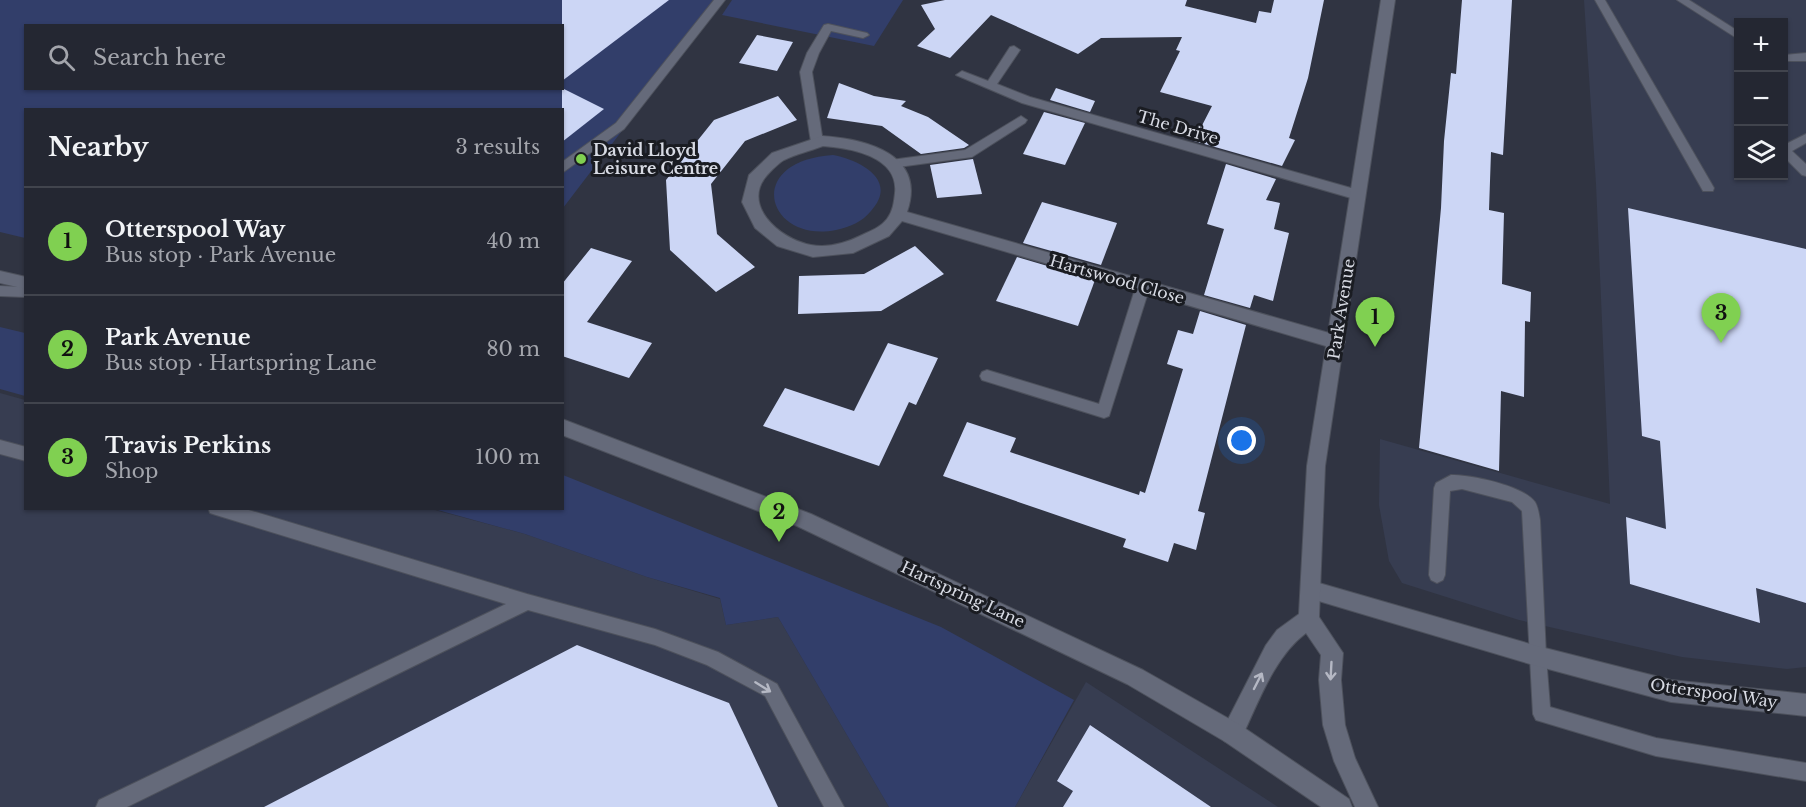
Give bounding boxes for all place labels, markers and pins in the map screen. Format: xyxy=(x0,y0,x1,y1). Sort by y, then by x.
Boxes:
place label: David Lloyd Leisure Centre xyxy=(593,140,718,178)
marker: David Lloyd Leisure Centre xyxy=(574,152,588,166)
pin: 3 xyxy=(1702,294,1740,343)
pin: 1 xyxy=(1356,298,1394,347)
pin: 2 xyxy=(760,492,798,542)

